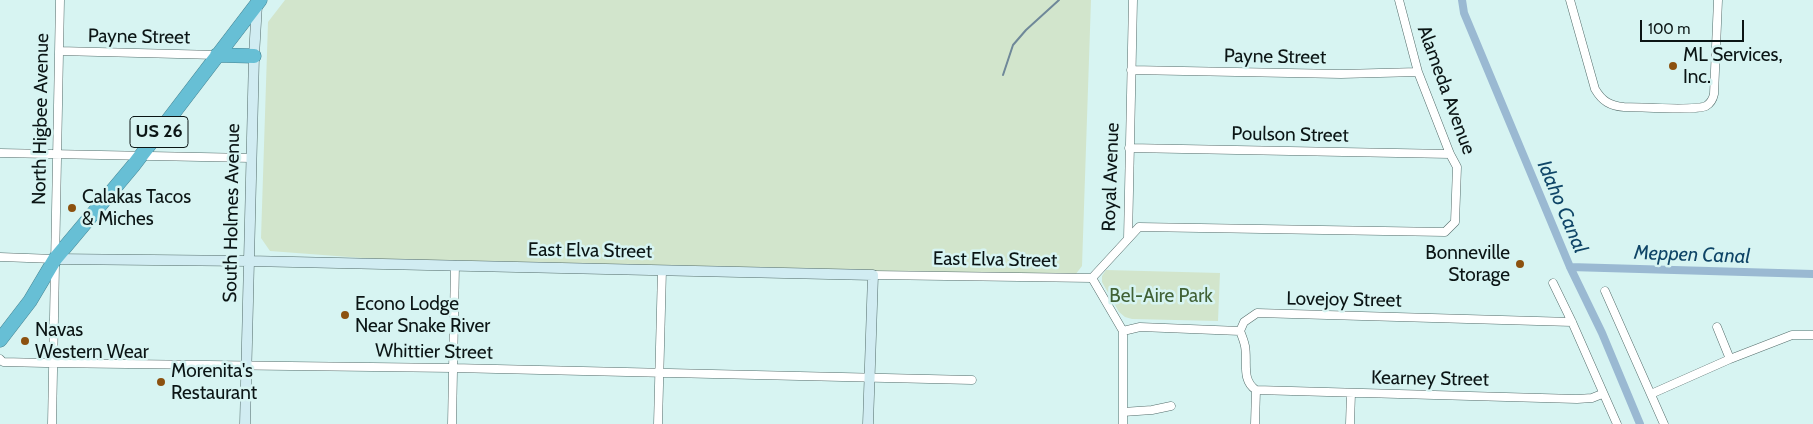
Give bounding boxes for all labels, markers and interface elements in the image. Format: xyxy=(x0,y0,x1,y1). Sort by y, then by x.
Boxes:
scale bar xyxy=(1643,10,1747,42)
text: 100 m xyxy=(1648,20,1690,38)
street label: Alameda Avenue xyxy=(1412,22,1480,158)
street label: Payne Street xyxy=(88,25,190,49)
street label: North Higbee Avenue xyxy=(28,33,54,205)
place label: ML Services, Inc. xyxy=(1683,44,1783,88)
street label: Payne Street xyxy=(1224,45,1326,69)
marker: ML Services, Inc. xyxy=(1667,60,1679,72)
road number: US 26 xyxy=(130,116,188,148)
street label: Royal Avenue xyxy=(1098,122,1124,232)
street label: South Holmes Avenue xyxy=(219,123,245,303)
street label: Poulson Street xyxy=(1231,123,1349,147)
water label: Idaho Canal xyxy=(1532,157,1592,257)
place label: Calakas Tacos & Miches xyxy=(82,186,191,230)
marker: Calakas Tacos & Miches xyxy=(66,202,78,214)
street label: East Elva Street xyxy=(528,239,652,263)
water label: Meppen Canal xyxy=(1634,241,1750,269)
place label: Bonneville Storage xyxy=(1425,242,1510,286)
street label: East Elva Street xyxy=(933,248,1057,272)
marker: Bonneville Storage xyxy=(1514,258,1526,270)
park label: Bel-Aire Park xyxy=(1109,285,1213,307)
street label: Lovejoy Street xyxy=(1286,288,1402,312)
place label: Econo Lodge Near Snake River xyxy=(355,293,490,337)
marker: Econo Lodge Near Snake River xyxy=(339,309,351,321)
place label: Navas Western Wear xyxy=(35,319,149,363)
marker: Navas Western Wear xyxy=(19,335,31,347)
street label: Whittier Street xyxy=(375,340,493,364)
place label: Morenita's Restaurant xyxy=(171,360,257,404)
street label: Kearney Street xyxy=(1371,367,1489,391)
marker: Morenita's Restaurant xyxy=(155,376,167,388)

